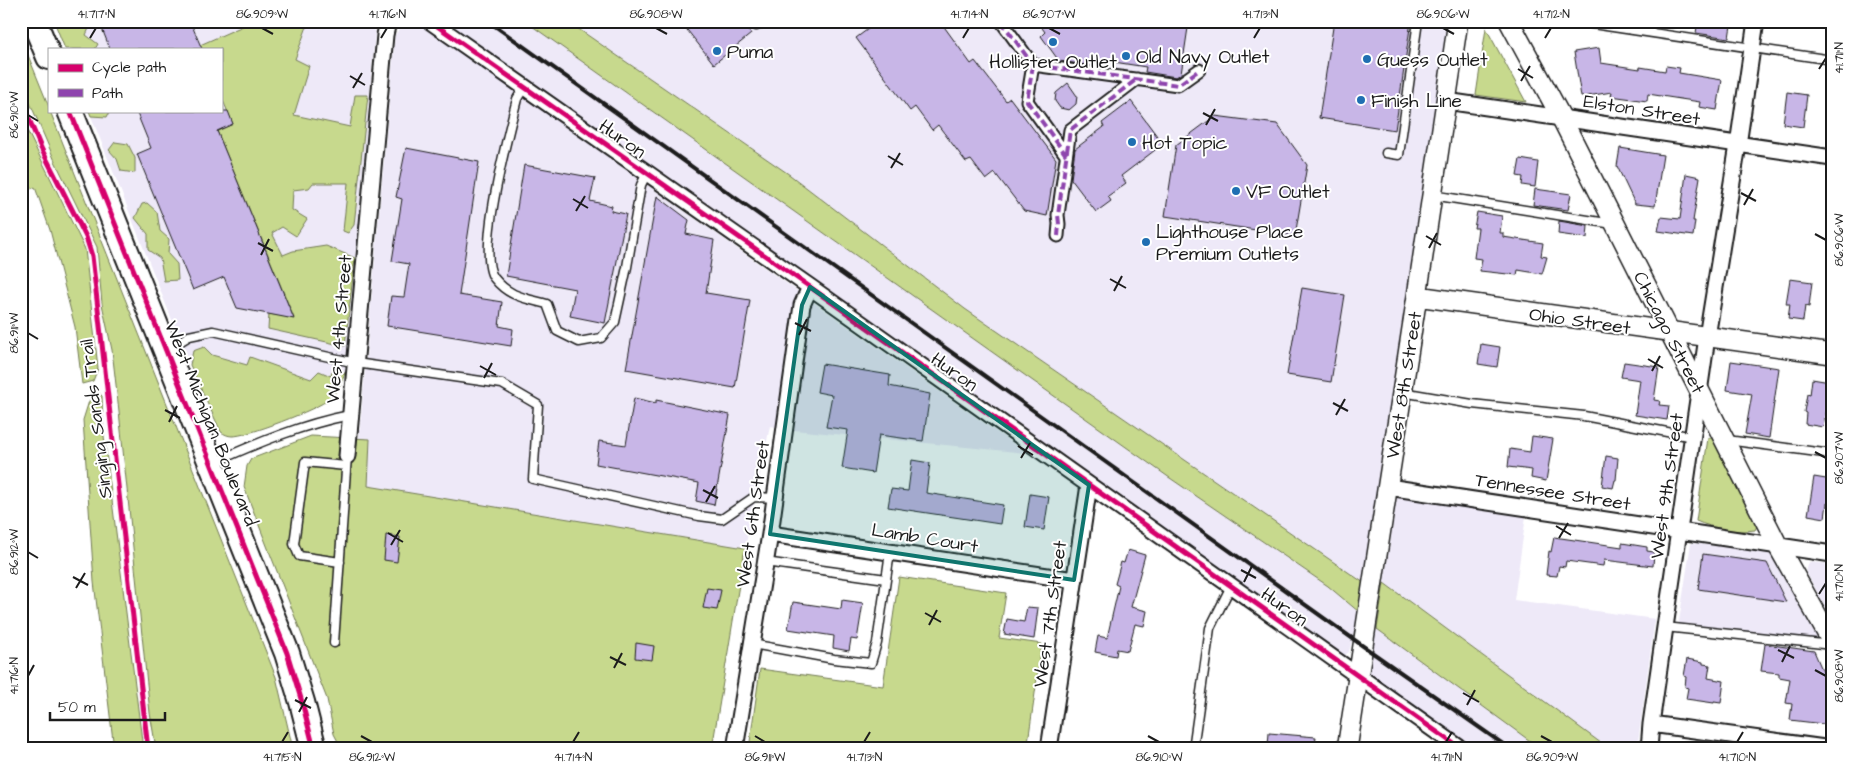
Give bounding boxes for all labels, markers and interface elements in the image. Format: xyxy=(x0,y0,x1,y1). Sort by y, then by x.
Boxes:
text: 41.717°N xyxy=(77,6,115,23)
text: 86.909°W xyxy=(236,6,289,23)
text: 41.716°N xyxy=(368,6,406,23)
text: 86.908°W xyxy=(629,6,683,23)
text: 41.714°N xyxy=(950,6,989,23)
text: 86.907°W xyxy=(1023,6,1076,23)
text: 41.713°N xyxy=(1242,6,1279,23)
text: 86.906°W xyxy=(1417,6,1470,23)
text: 41.712°N xyxy=(1532,6,1570,23)
marker: Hollister Outlet xyxy=(1047,36,1059,48)
place label: Puma xyxy=(727,39,774,66)
text: 41.711°N xyxy=(1831,42,1848,74)
place label: Old Navy Outlet xyxy=(1136,44,1270,72)
marker: Puma xyxy=(711,45,723,57)
place label: Guess Outlet xyxy=(1377,47,1488,74)
legend xyxy=(48,48,222,112)
place label: Hollister Outlet xyxy=(989,49,1117,76)
marker: Old Navy Outlet xyxy=(1120,50,1132,62)
marker: Guess Outlet xyxy=(1361,53,1373,65)
text: Cycle path xyxy=(92,57,167,79)
text: Path xyxy=(92,83,123,104)
place label: Finish Line xyxy=(1371,88,1462,115)
street label: Elston Street xyxy=(1581,88,1702,133)
text: 86.910°W xyxy=(6,91,23,138)
marker: Finish Line xyxy=(1355,94,1367,106)
street label: Huron xyxy=(593,113,651,165)
place label: Hot Topic xyxy=(1142,130,1227,157)
marker: Hot Topic xyxy=(1126,136,1138,148)
place label: VF Outlet xyxy=(1246,179,1330,206)
marker: VF Outlet xyxy=(1230,185,1242,197)
text: 86.906°W xyxy=(1831,213,1848,266)
place label: Lighthouse Place Premium Outlets xyxy=(1156,219,1303,268)
marker: Lighthouse Place Premium Outlets xyxy=(1140,236,1152,248)
street label: West 4th Street xyxy=(320,253,359,405)
street label: Chicago Street xyxy=(1625,267,1711,399)
street label: Ohio Street xyxy=(1527,301,1632,342)
street label: West 8th Street xyxy=(1380,309,1429,461)
text: 86.911°W xyxy=(6,312,23,353)
street label: West Michigan Boulevard xyxy=(156,317,264,531)
street label: Singing Sands Trail xyxy=(73,338,121,500)
street label: Huron xyxy=(925,346,983,398)
street label: West 9th Street xyxy=(1644,411,1691,561)
text: 86.907°W xyxy=(1831,431,1848,484)
street label: West 6th Street xyxy=(730,439,777,589)
street label: Tennessee Street xyxy=(1473,467,1633,518)
street label: Lamb Court xyxy=(869,517,980,560)
text: 86.912°W xyxy=(6,528,23,575)
street label: West 7th Street xyxy=(1027,539,1074,689)
text: 41.710°N xyxy=(1831,564,1848,602)
street label: Huron xyxy=(1255,581,1313,633)
text: 86.908°W xyxy=(1831,649,1848,703)
text: 41.716°N xyxy=(6,657,23,695)
scale bar xyxy=(50,690,165,722)
text: 50 m xyxy=(58,697,96,718)
text: 41.715°N xyxy=(263,749,302,766)
text: 86.912°W xyxy=(349,749,396,766)
text: 41.714°N xyxy=(554,749,593,766)
text: 86.911°W xyxy=(745,749,786,766)
text: 41.713°N xyxy=(846,749,883,766)
text: 86.910°W xyxy=(1136,749,1183,766)
text: 41.711°N xyxy=(1430,749,1462,766)
text: 86.909°W xyxy=(1526,749,1579,766)
text: 41.710°N xyxy=(1718,749,1756,766)

